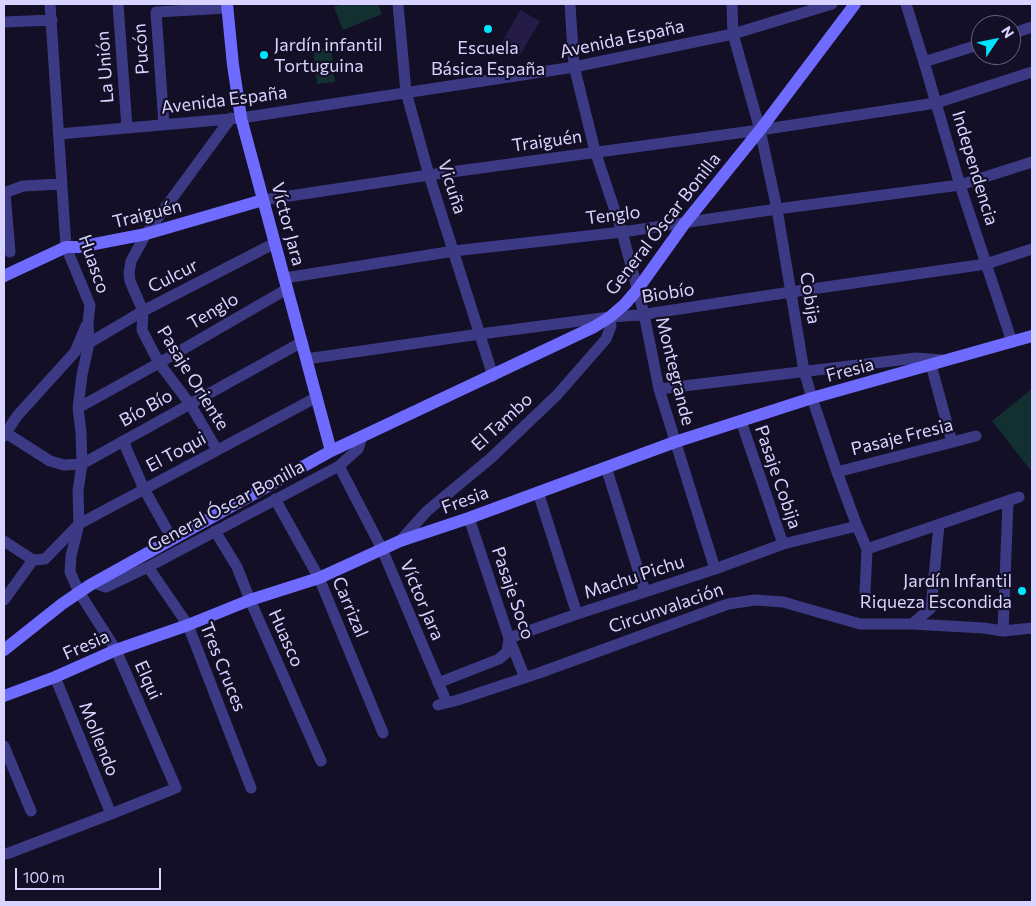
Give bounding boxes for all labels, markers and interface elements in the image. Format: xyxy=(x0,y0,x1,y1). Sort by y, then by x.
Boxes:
street label: Avenida España xyxy=(558,15,686,63)
north arrow xyxy=(971,15,1021,65)
street label: Pucón xyxy=(128,23,154,75)
marker: Escuela Básica España xyxy=(482,23,494,35)
text: N xyxy=(998,23,1018,41)
street label: La Unión xyxy=(92,30,118,104)
place label: Jardín infantil Tortuguina xyxy=(274,34,382,76)
place label: Escuela Básica España xyxy=(431,37,545,80)
marker: Jardín infantil Tortuguina xyxy=(258,49,270,61)
street label: Avenida España xyxy=(160,82,288,118)
street label: Independencia xyxy=(947,108,1003,228)
street label: Traiguén xyxy=(510,125,584,157)
street label: General Óscar Bonilla xyxy=(601,149,725,299)
street label: Vicuña xyxy=(433,157,471,217)
street label: Víctor Jara xyxy=(267,180,309,268)
street label: Traiguén xyxy=(110,195,184,233)
street label: Tenglo xyxy=(584,201,642,229)
street label: Huasco xyxy=(74,232,114,296)
street label: Culcur xyxy=(144,254,202,298)
street label: Cobija xyxy=(795,270,825,326)
street label: Biobío xyxy=(640,278,696,308)
street label: Tenglo xyxy=(184,288,242,334)
street label: Montegrande xyxy=(651,314,699,428)
street label: Pasaje Oriente xyxy=(152,322,234,434)
street label: Fresia xyxy=(824,353,876,387)
street label: Bío Bío xyxy=(116,385,176,431)
street label: El Tambo xyxy=(467,388,537,456)
street label: Pasaje Fresia xyxy=(849,414,955,460)
street label: Pasaje Cobija xyxy=(750,422,806,532)
street label: El Toqui xyxy=(142,427,210,477)
street label: General Óscar Bonilla xyxy=(144,455,308,557)
street label: Fresia xyxy=(438,482,492,518)
street label: Pasaje Soco xyxy=(487,544,539,642)
street label: Machu Pichu xyxy=(581,551,687,603)
street label: Víctor Jara xyxy=(395,556,449,644)
place label: Jardín Infantil Riqueza Escondida xyxy=(860,570,1012,612)
street label: Carrizal xyxy=(328,573,372,641)
street label: Circunvalación xyxy=(606,578,726,638)
marker: Jardín Infantil Riqueza Escondida xyxy=(1016,585,1028,597)
street label: Huasco xyxy=(264,606,308,670)
street label: Tres Cruces xyxy=(195,619,251,715)
street label: Fresia xyxy=(59,625,113,665)
street label: Elqui xyxy=(130,657,166,703)
street label: Mollendo xyxy=(74,699,124,779)
scale bar xyxy=(18,858,164,890)
text: 100 m xyxy=(23,868,65,886)

